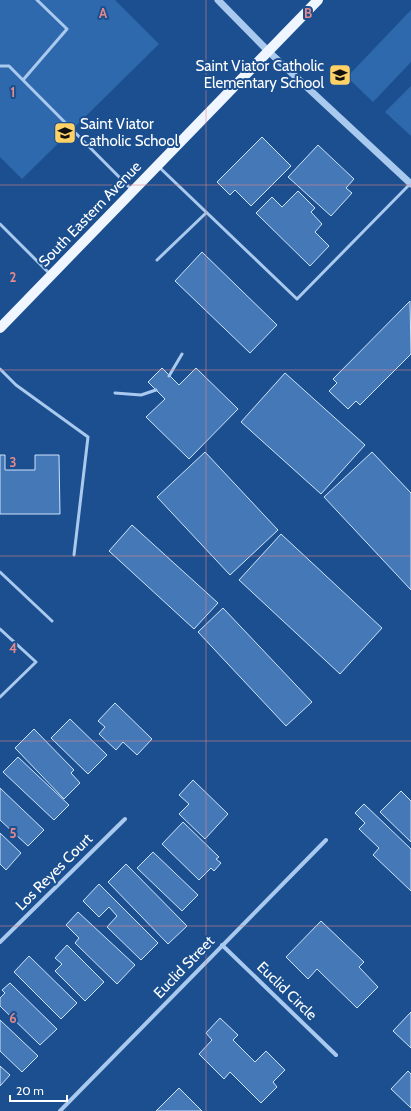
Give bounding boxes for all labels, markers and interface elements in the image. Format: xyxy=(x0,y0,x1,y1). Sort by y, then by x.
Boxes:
text: A xyxy=(99,5,108,21)
text: B xyxy=(304,5,312,21)
place label: Saint Viator Catholic Elementary School xyxy=(196,57,324,92)
school or university icon: Saint Viator Catholic Elementary School xyxy=(327,62,353,88)
text: 1 xyxy=(11,84,15,100)
place label: Saint Viator Catholic School xyxy=(80,115,179,150)
school or university icon: Saint Viator Catholic School xyxy=(52,120,78,146)
street label: South Eastern Avenue xyxy=(35,157,145,271)
text: 2 xyxy=(10,269,17,285)
text: 3 xyxy=(9,454,17,470)
text: 4 xyxy=(9,640,17,656)
text: 5 xyxy=(10,825,17,841)
street label: Los Reyes Court xyxy=(12,830,96,914)
street label: Euclid Street xyxy=(150,932,218,1002)
street label: Euclid Circle xyxy=(253,958,321,1024)
text: 6 xyxy=(9,1010,17,1026)
scale bar xyxy=(10,1077,67,1103)
text: 20 m xyxy=(16,1083,44,1098)

